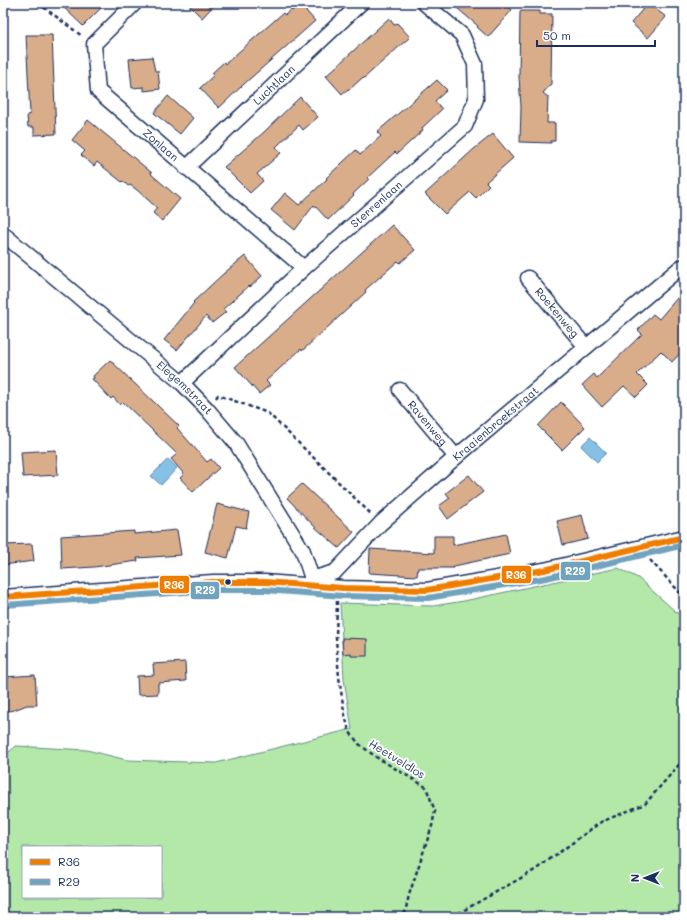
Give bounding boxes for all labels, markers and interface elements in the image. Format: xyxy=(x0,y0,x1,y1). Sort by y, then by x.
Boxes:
scale bar xyxy=(537,22,655,48)
text: 50 m xyxy=(543,27,571,43)
street label: Luchtlaan xyxy=(250,61,298,108)
street label: Zonlaan xyxy=(140,125,182,164)
street label: Sterrenlaan xyxy=(347,177,405,231)
street label: Roekenweg xyxy=(532,284,583,340)
street label: Elegemstraat xyxy=(154,357,217,418)
street label: Kraaienbroekstraat xyxy=(449,382,542,464)
street label: Ravenweg xyxy=(405,397,451,448)
line badge: R29 xyxy=(560,561,591,581)
text: R29 xyxy=(565,563,586,578)
line badge: R36 xyxy=(501,565,532,584)
text: R36 xyxy=(506,567,527,582)
line badge: R36 xyxy=(159,575,190,594)
text: R36 xyxy=(164,577,185,592)
unlabelled marker xyxy=(223,577,233,587)
line badge: R29 xyxy=(190,581,220,600)
text: R29 xyxy=(195,582,216,597)
street label: Heetveldlos xyxy=(366,735,428,782)
legend xyxy=(22,846,162,898)
text: R36 xyxy=(58,853,80,869)
north arrow xyxy=(625,858,665,898)
text: R29 xyxy=(58,873,79,889)
text: N xyxy=(627,874,642,882)

